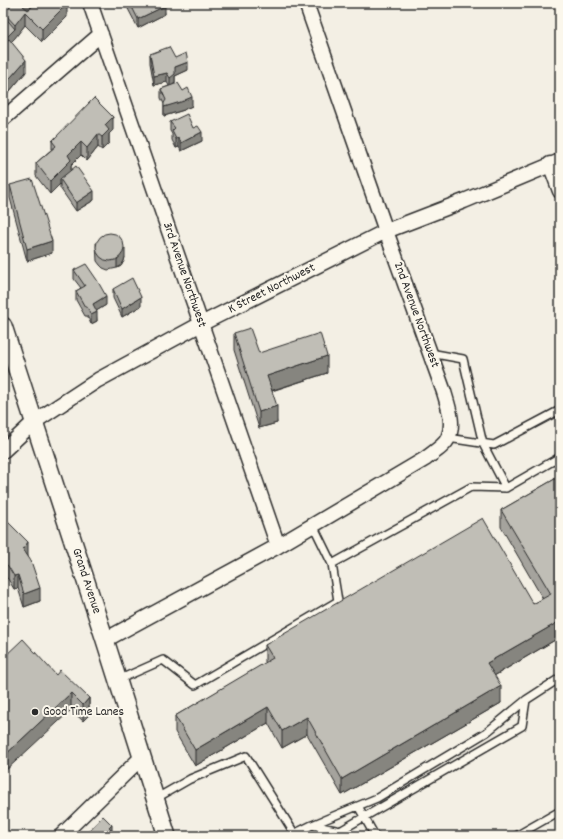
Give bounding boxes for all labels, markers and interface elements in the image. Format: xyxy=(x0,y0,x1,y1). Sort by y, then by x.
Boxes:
street label: 3rd Avenue Northwest xyxy=(157,220,211,330)
street label: K Street Northwest xyxy=(225,259,319,319)
street label: 2nd Avenue Northwest xyxy=(388,259,444,371)
street label: Grand Avenue xyxy=(66,546,106,617)
place label: Good Time Lanes xyxy=(43,703,124,722)
marker: Good Time Lanes xyxy=(30,707,40,717)

